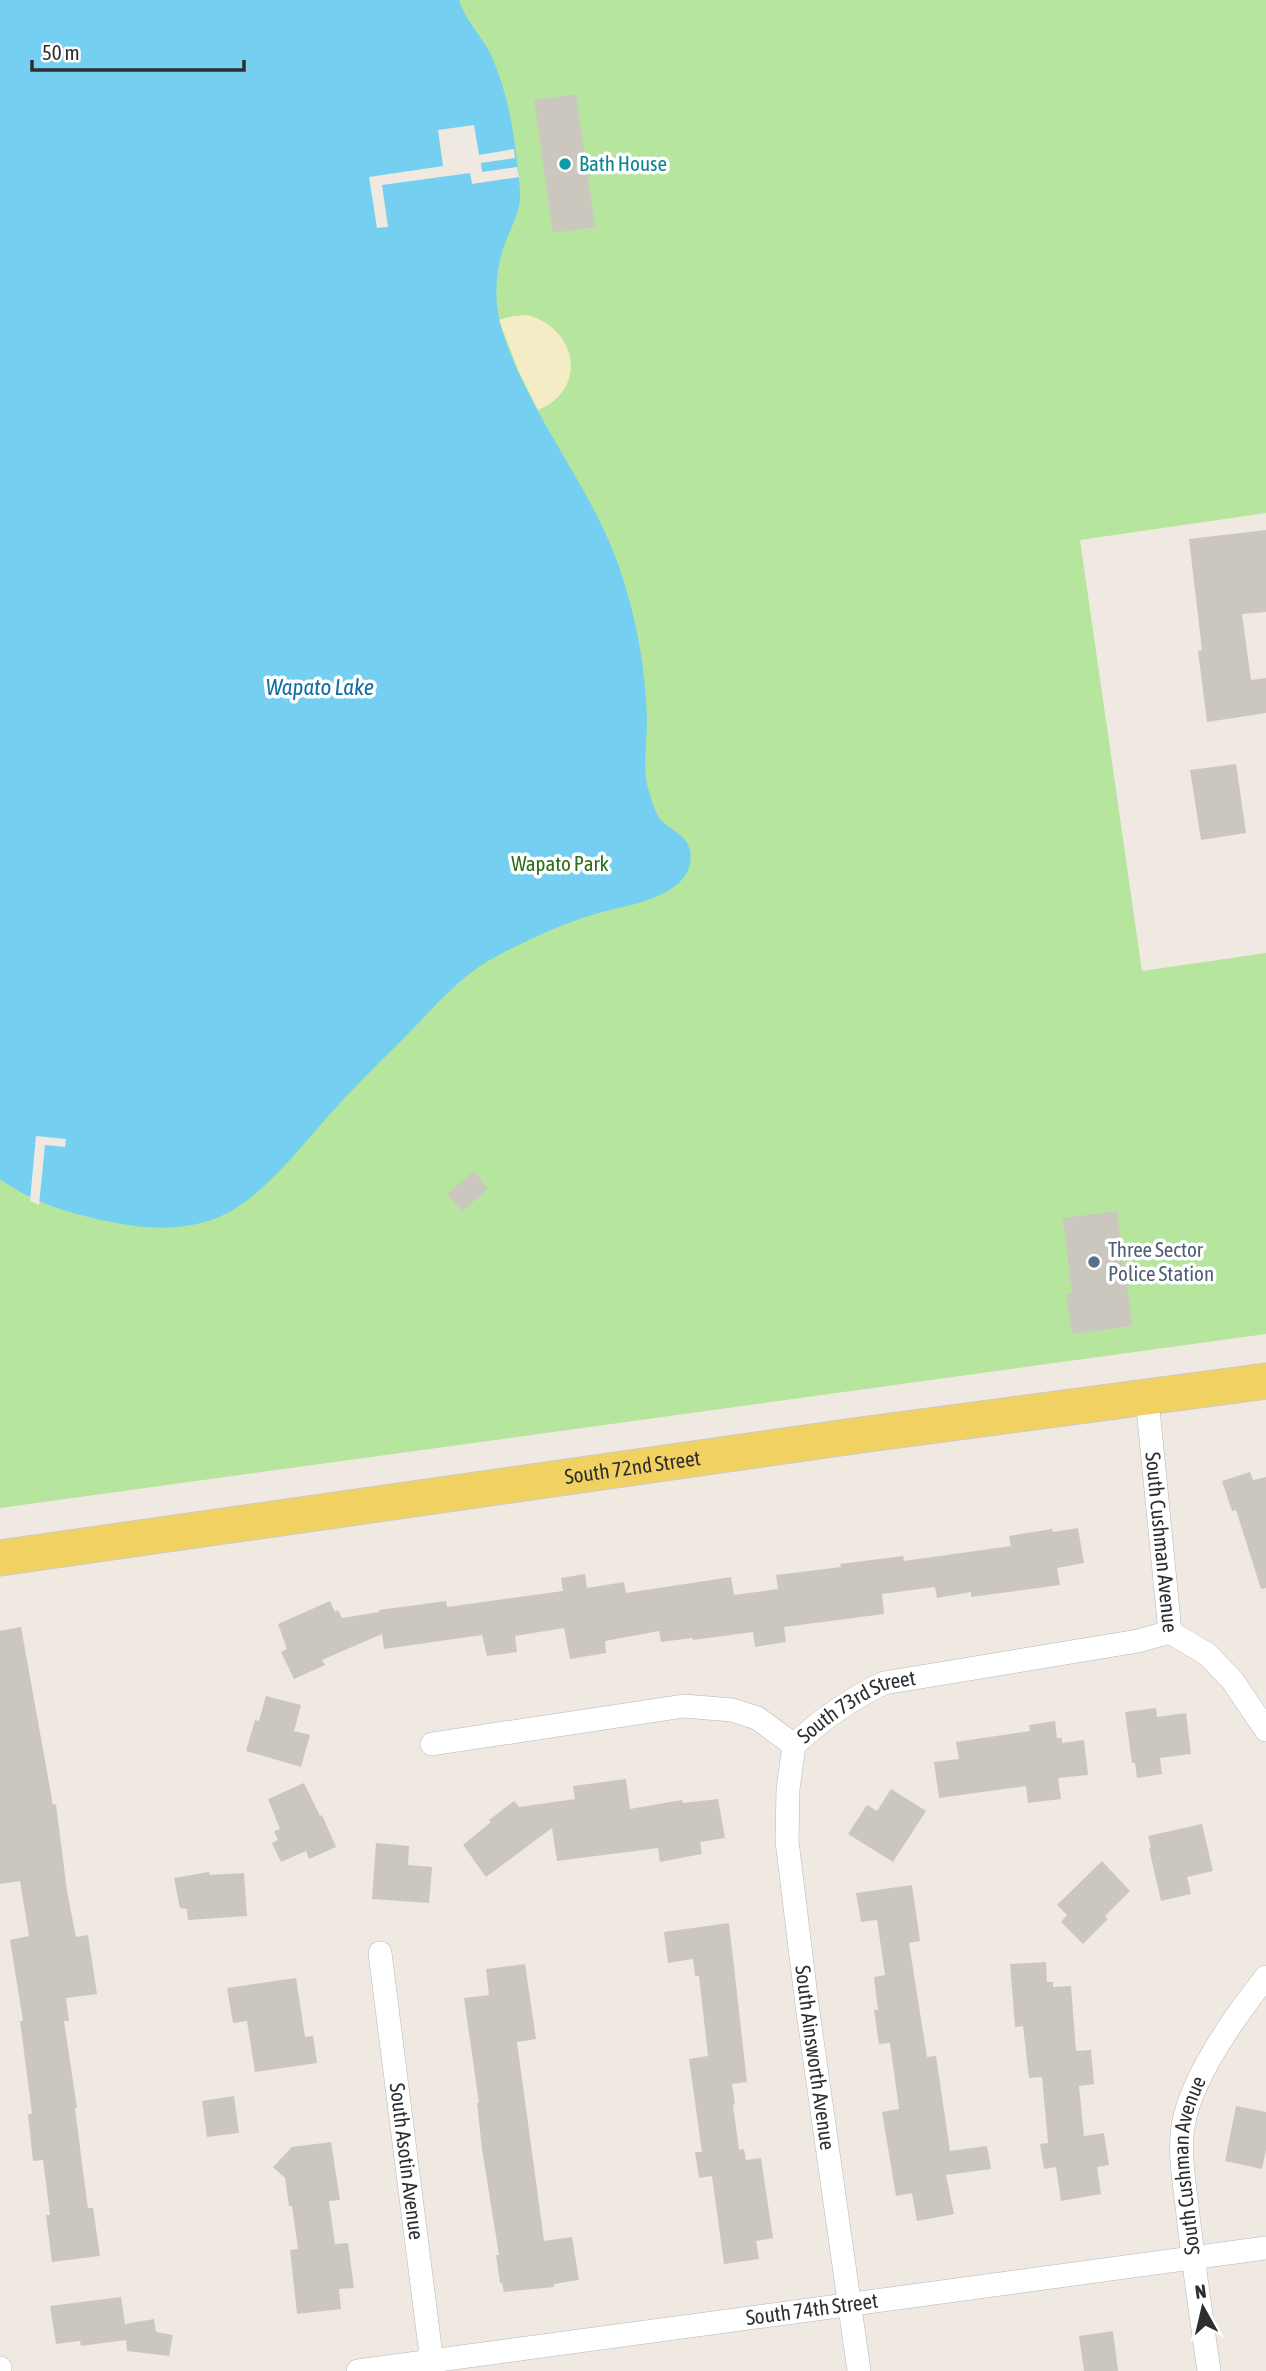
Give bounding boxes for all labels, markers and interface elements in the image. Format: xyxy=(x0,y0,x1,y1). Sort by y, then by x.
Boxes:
scale bar xyxy=(32,28,243,72)
text: 50 m xyxy=(42,40,80,64)
place label: Bath House xyxy=(579,151,667,175)
marker: Bath House xyxy=(557,156,573,172)
water label: Wapato Lake xyxy=(266,674,374,700)
park label: Wapato Park xyxy=(511,851,609,875)
place label: Three Sector Police Station xyxy=(1108,1237,1214,1285)
marker: Three Sector Police Station xyxy=(1086,1254,1102,1270)
street label: South 72nd Street xyxy=(563,1445,702,1488)
street label: South Cushman Avenue xyxy=(1141,1451,1183,1634)
street label: South 73rd Street xyxy=(792,1665,917,1747)
street label: South Ainsworth Avenue xyxy=(791,1964,840,2152)
street label: South Cushman Avenue xyxy=(1168,2072,1210,2256)
street label: South Asotin Avenue xyxy=(386,2081,429,2241)
north arrow xyxy=(1168,2273,1238,2343)
text: N xyxy=(1194,2279,1208,2303)
street label: South 74th Street xyxy=(744,2288,879,2329)

